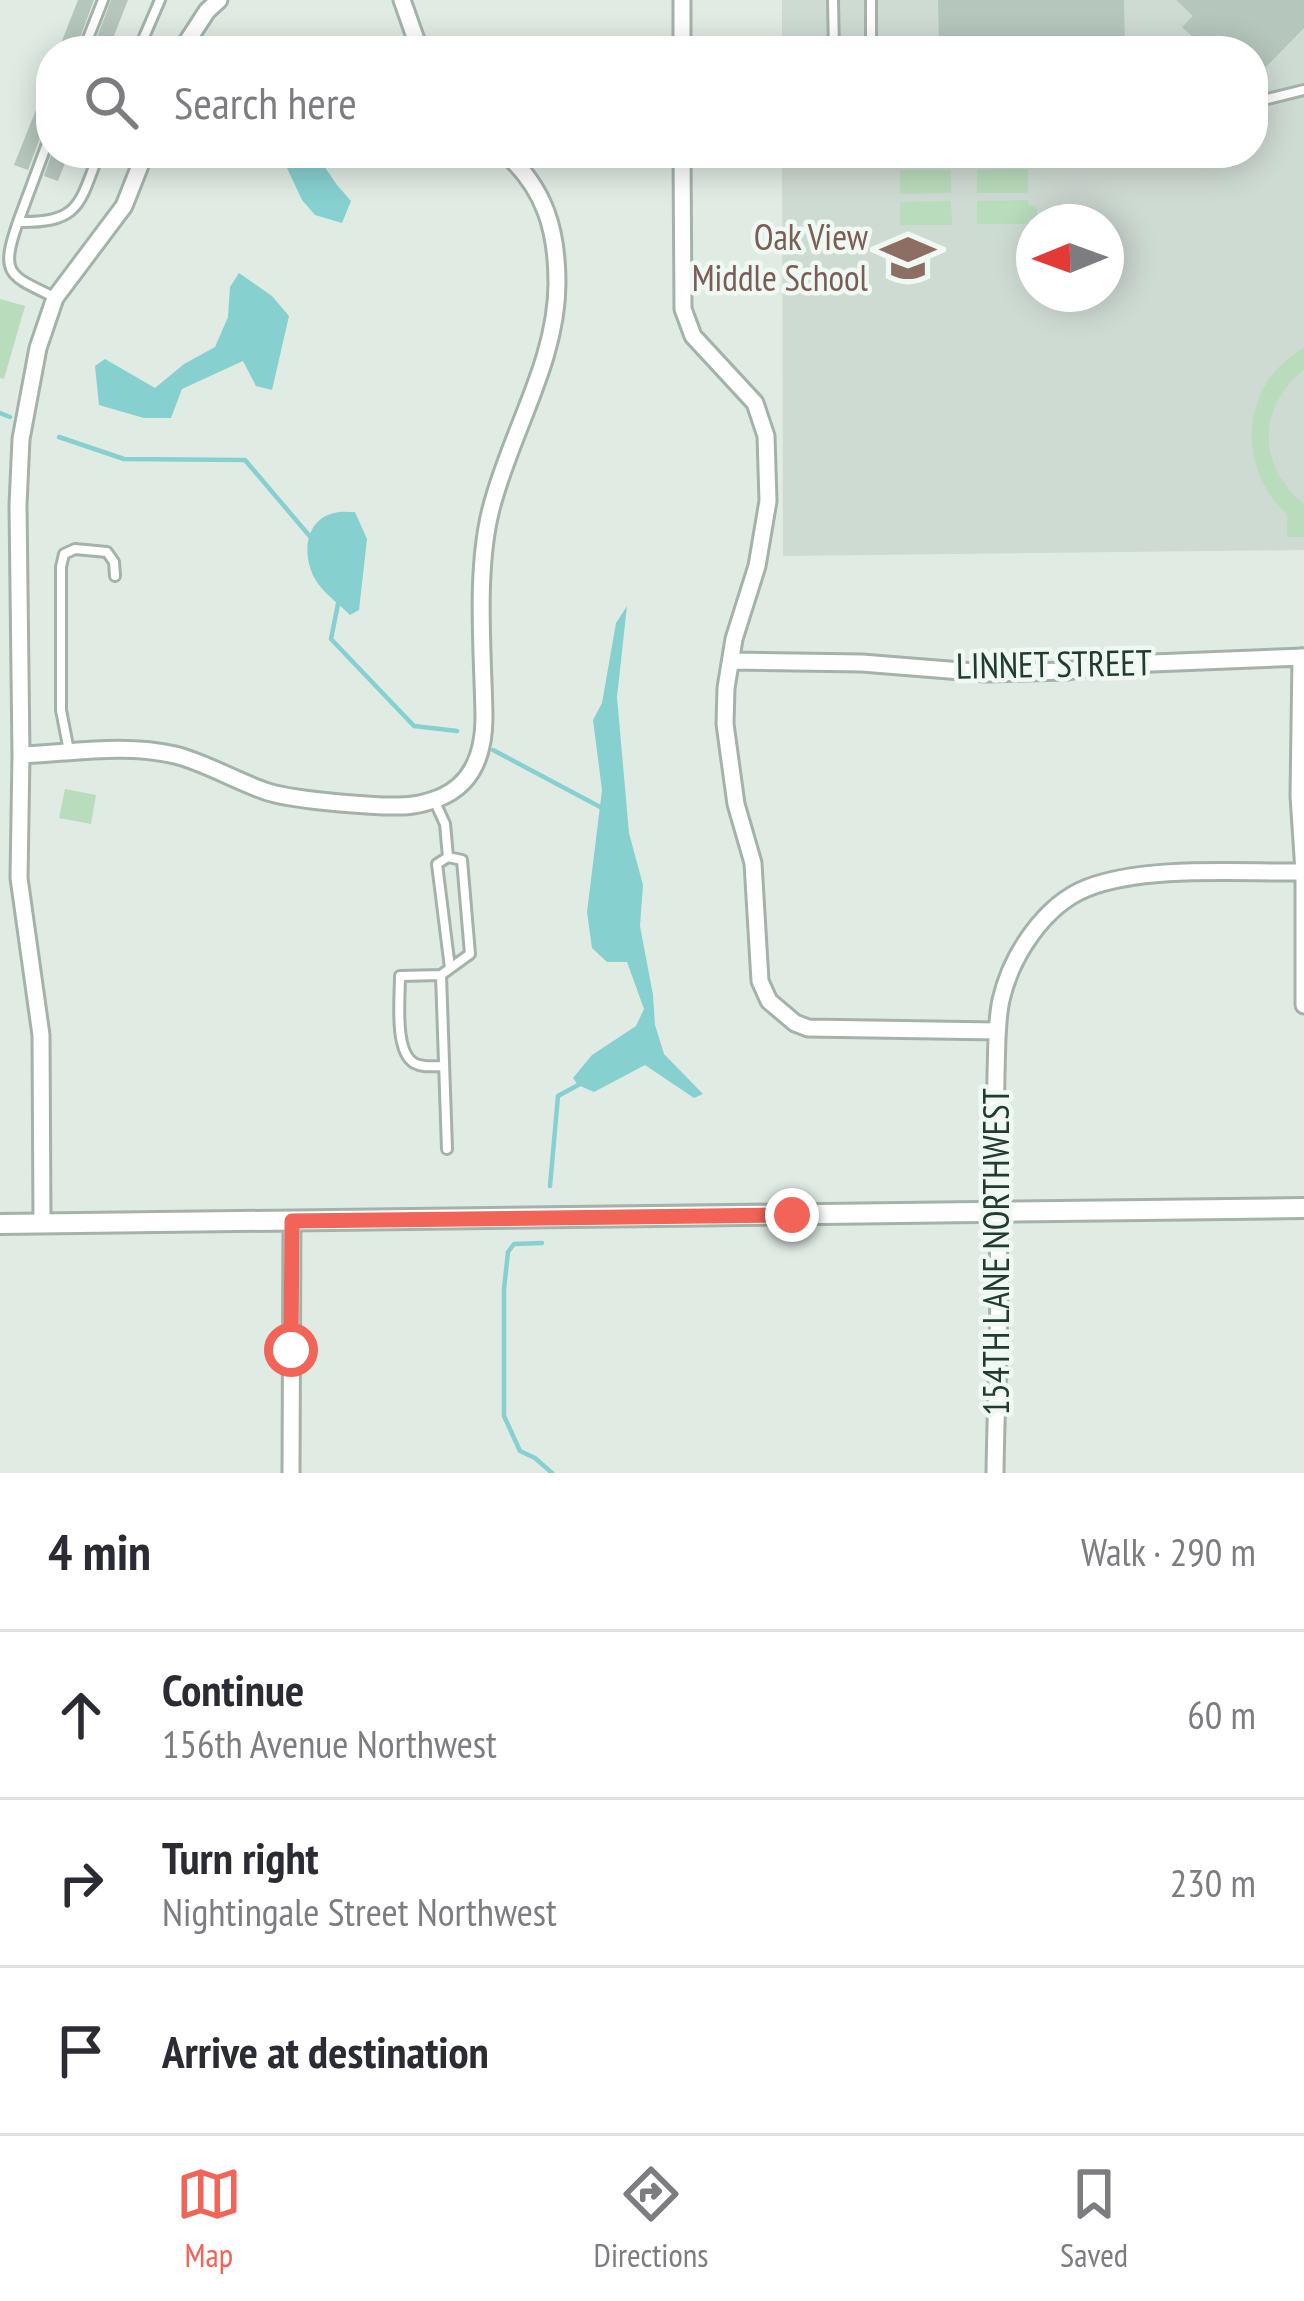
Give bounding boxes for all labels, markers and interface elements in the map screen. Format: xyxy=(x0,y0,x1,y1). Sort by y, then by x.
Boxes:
search box xyxy=(36,36,1268,168)
icon: search xyxy=(78,69,144,135)
text: Search here xyxy=(174,73,357,131)
north arrow xyxy=(1016,204,1124,312)
place label: Oak View Middle School xyxy=(692,213,869,301)
school or university icon: Oak View Middle School xyxy=(879,229,937,287)
street label: LINNET STREET xyxy=(956,638,1152,689)
street label: 154TH LANE NORTHWEST xyxy=(972,1088,1019,1416)
route end xyxy=(765,1188,819,1242)
route start xyxy=(264,1323,318,1377)
text: 4 min xyxy=(48,1518,151,1584)
text: Walk · 290 m xyxy=(1081,1526,1256,1577)
text: Continue xyxy=(162,1660,304,1718)
icon: ahead xyxy=(48,1682,114,1748)
text: 60 m xyxy=(1187,1689,1256,1740)
text: 156th Avenue Northwest xyxy=(162,1718,497,1769)
text: Turn right xyxy=(162,1828,319,1886)
icon: right xyxy=(48,1850,114,1916)
text: 230 m xyxy=(1170,1857,1256,1908)
text: Nightingale Street Northwest xyxy=(162,1886,557,1937)
icon: arrive xyxy=(48,2018,114,2084)
text: Arrive at destination xyxy=(162,2022,489,2080)
tab: Map xyxy=(176,2161,242,2276)
tab: Directions xyxy=(594,2161,708,2276)
tab: Saved xyxy=(1060,2161,1128,2276)

